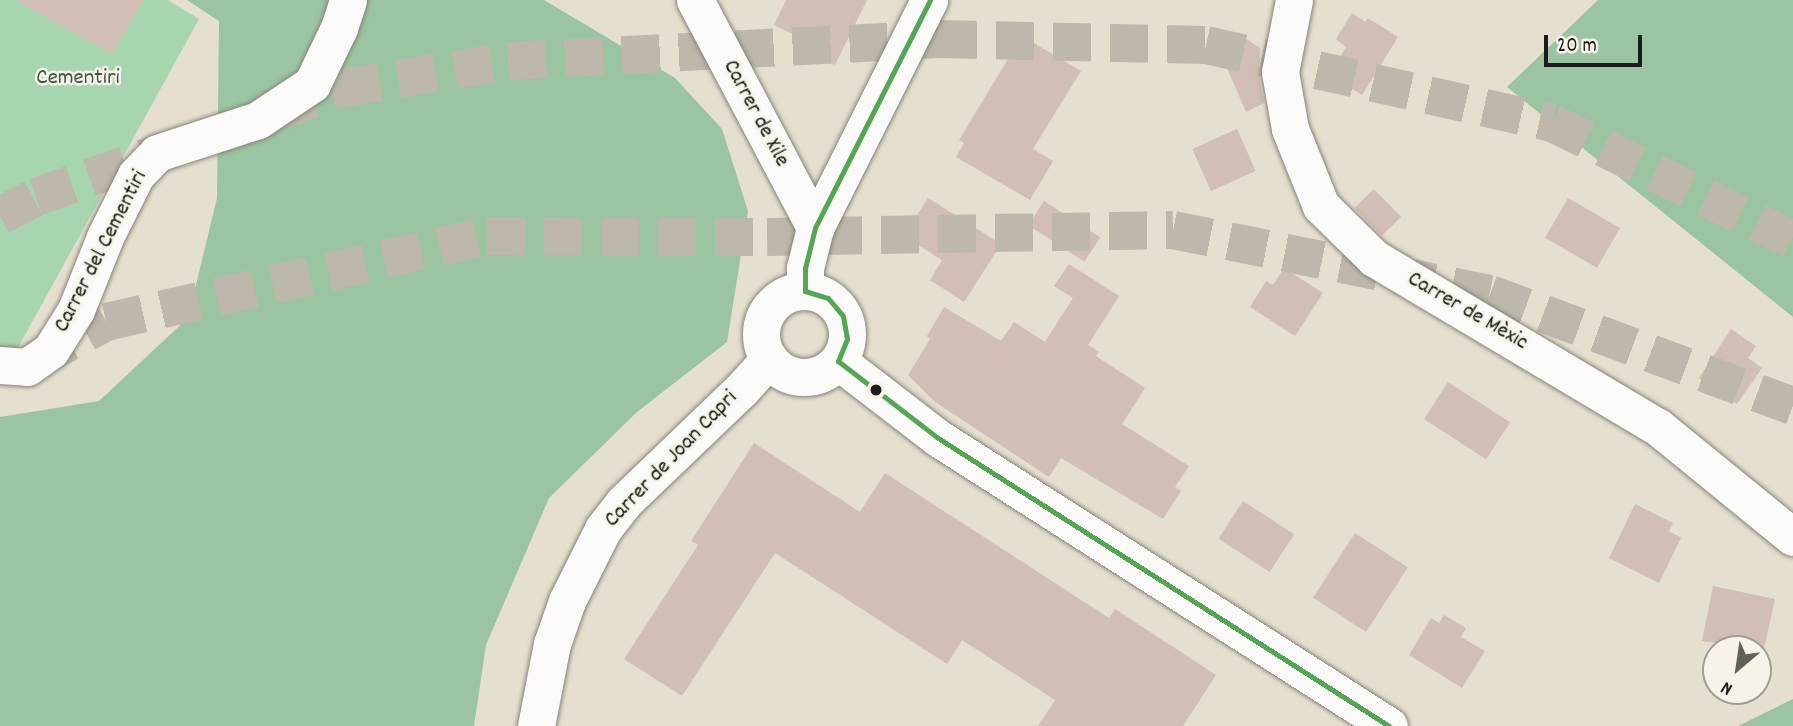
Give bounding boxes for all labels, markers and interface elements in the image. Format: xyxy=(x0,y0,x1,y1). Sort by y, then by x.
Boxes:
scale bar xyxy=(1548,21,1646,65)
text: 20 m xyxy=(1557,32,1597,62)
street label: Carrer de Xile xyxy=(715,56,795,172)
park label: Cementiri xyxy=(36,65,120,93)
street label: Carrer del Cementiri xyxy=(49,166,155,338)
street label: Carrer de Mèxic xyxy=(1402,266,1532,358)
unlabelled marker xyxy=(869,383,883,397)
street label: Carrer de Joan Capri xyxy=(600,386,744,534)
north arrow xyxy=(1702,635,1772,705)
text: N xyxy=(1717,673,1738,701)

